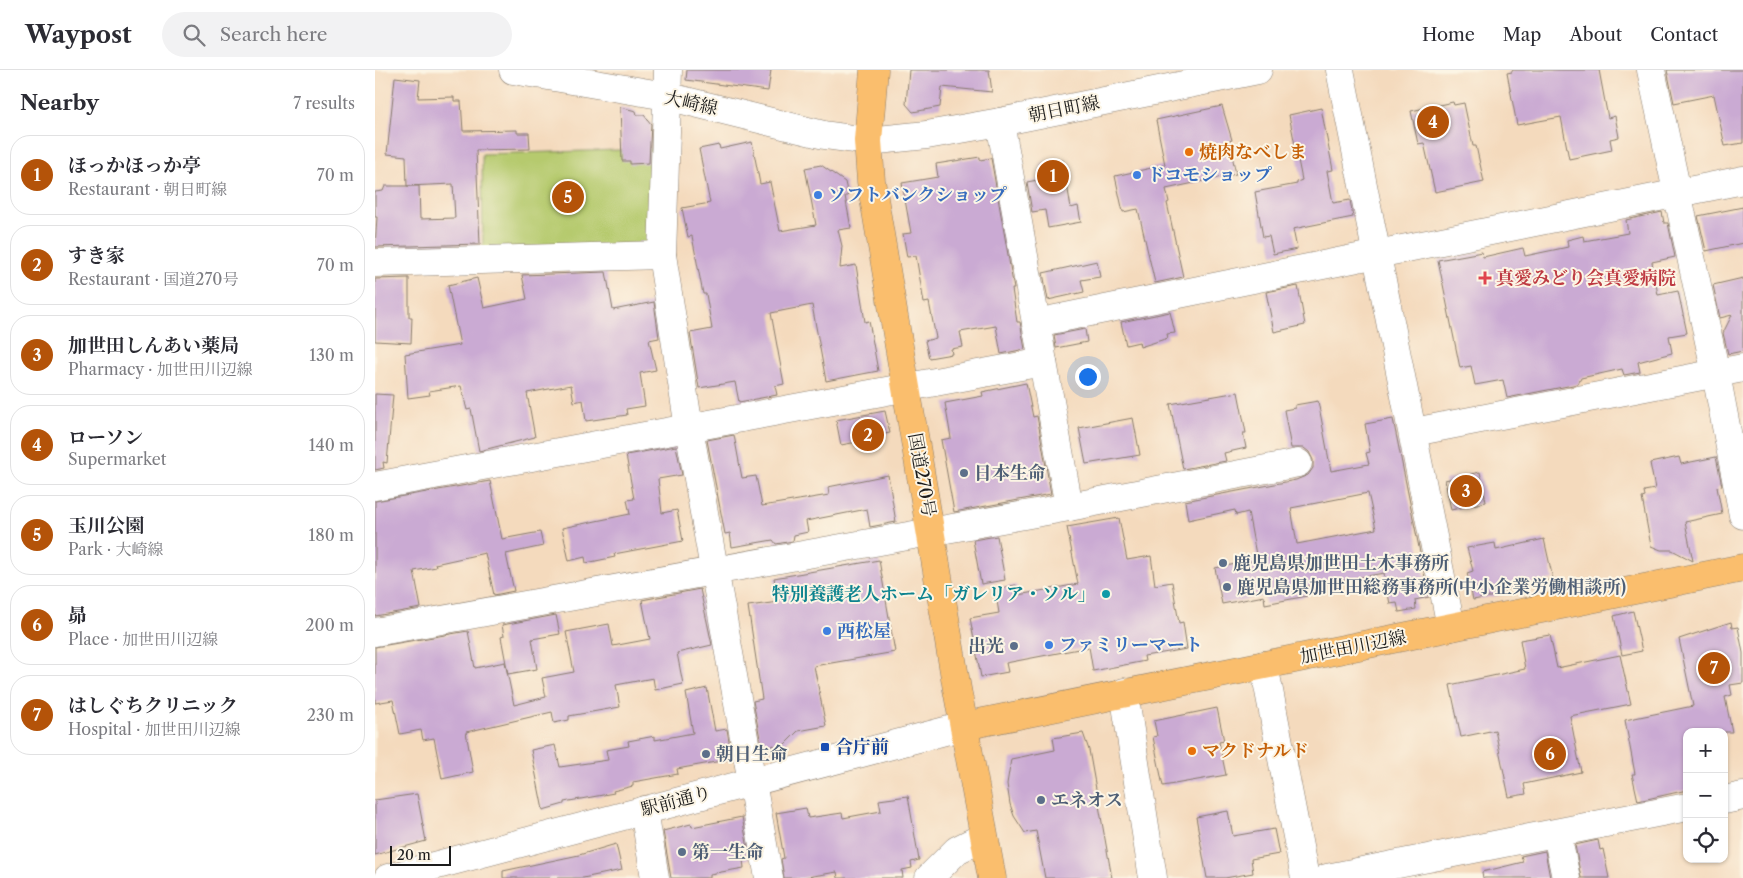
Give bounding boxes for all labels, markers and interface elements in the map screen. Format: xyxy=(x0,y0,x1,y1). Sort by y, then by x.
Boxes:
search box xyxy=(162,12,512,57)
text: Waypost xyxy=(25,20,132,49)
icon: search xyxy=(180,21,208,49)
text: Search here xyxy=(220,23,327,46)
text: Home xyxy=(1422,24,1475,46)
text: Map xyxy=(1503,24,1541,46)
text: About xyxy=(1569,24,1622,46)
text: Contact xyxy=(1650,24,1718,46)
street label: 大崎線 xyxy=(662,86,720,120)
text: Nearby xyxy=(20,90,99,115)
street label: 朝日町線 xyxy=(1027,91,1101,127)
text: 7 results xyxy=(293,93,355,113)
pin: 4 xyxy=(1417,103,1449,141)
place label: 焼肉なべしま xyxy=(1199,141,1307,163)
marker: 焼肉なべしま xyxy=(1183,146,1195,158)
text: ほっかほっか亭 xyxy=(68,154,201,177)
pin: 1 xyxy=(1037,157,1069,195)
place label: ドコモショップ xyxy=(1147,164,1272,186)
text: 1 xyxy=(33,165,41,185)
text: 70 m xyxy=(317,165,354,185)
marker: ドコモショップ xyxy=(1131,169,1143,181)
pin: 5 xyxy=(552,178,584,216)
text: Restaurant · 朝日町線 xyxy=(68,179,227,199)
place label: ソフトバンクショップ xyxy=(828,184,1007,206)
marker: ソフトバンクショップ xyxy=(812,189,824,201)
text: すき家 xyxy=(68,244,125,267)
text: 2 xyxy=(32,255,42,275)
text: 70 m xyxy=(317,255,354,275)
place label: 真愛みどり会真愛病院 xyxy=(1496,267,1676,289)
text: Restaurant · 国道270号 xyxy=(68,269,238,289)
marker: 真愛みどり会真愛病院 xyxy=(1478,271,1492,285)
text: 加世田しんあい薬局 xyxy=(68,334,239,357)
text: 3 xyxy=(32,345,42,365)
text: 130 m xyxy=(309,345,354,365)
text: Pharmacy · 加世田川辺線 xyxy=(68,359,253,379)
your location xyxy=(1075,364,1101,390)
pin: 2 xyxy=(852,416,884,454)
text: ローソン xyxy=(68,426,143,449)
street label: 国道270号 xyxy=(904,431,940,519)
text: 4 xyxy=(32,435,42,455)
text: 140 m xyxy=(309,435,354,455)
text: Supermarket xyxy=(68,449,166,469)
place label: 日本生命 xyxy=(974,462,1046,484)
marker: 日本生命 xyxy=(958,467,970,479)
pin: 3 xyxy=(1450,472,1482,510)
text: 玉川公園 xyxy=(68,514,144,537)
text: 5 xyxy=(33,525,41,545)
text: 180 m xyxy=(308,525,354,545)
text: Park · 大崎線 xyxy=(68,539,163,559)
place label: 鹿児島県加世田土木事務所 xyxy=(1233,552,1449,574)
marker: 鹿児島県加世田土木事務所 xyxy=(1217,557,1229,569)
place label: 鹿児島県加世田総務事務所(中小企業労働相談所) xyxy=(1237,576,1626,598)
marker: 鹿児島県加世田総務事務所(中小企業労働相談所) xyxy=(1221,581,1233,593)
place label: 特別養護老人ホーム「ガレリア・ソル」 xyxy=(772,583,1096,605)
marker: 特別養護老人ホーム「ガレリア・ソル」 xyxy=(1100,588,1112,600)
text: 昴 xyxy=(68,604,87,627)
text: 6 xyxy=(32,615,42,635)
text: 200 m xyxy=(305,615,354,635)
place label: 西松屋 xyxy=(837,620,891,642)
marker: 西松屋 xyxy=(821,625,833,637)
street label: 加世田川辺線 xyxy=(1298,626,1408,668)
text: Place · 加世田川辺線 xyxy=(68,629,218,649)
place label: ファミリーマート xyxy=(1059,634,1203,656)
place label: 出光 xyxy=(968,635,1004,657)
marker: ファミリーマート xyxy=(1043,639,1055,651)
marker: 出光 xyxy=(1008,640,1020,652)
pin: 7 xyxy=(1698,649,1730,687)
text: はしぐちクリニック xyxy=(68,694,238,717)
text: 7 xyxy=(33,705,41,725)
text: 230 m xyxy=(307,705,354,725)
text: Hospital · 加世田川辺線 xyxy=(68,719,241,739)
map controls xyxy=(1683,728,1728,863)
button: + xyxy=(1683,728,1728,773)
pin: 6 xyxy=(1534,735,1566,773)
place label: 合庁前 xyxy=(835,736,889,758)
place label: マクドナルド xyxy=(1202,740,1309,762)
marker: 合庁前 xyxy=(819,741,831,753)
place label: 朝日生命 xyxy=(716,743,788,765)
marker: マクドナルド xyxy=(1186,745,1198,757)
marker: 朝日生命 xyxy=(700,748,712,760)
button: − xyxy=(1683,773,1728,818)
street label: 駅前通り xyxy=(638,781,714,821)
place label: エネオス xyxy=(1051,789,1123,811)
marker: エネオス xyxy=(1035,794,1047,806)
button: locate xyxy=(1683,818,1728,863)
place label: 第一生命 xyxy=(692,841,764,863)
scale bar xyxy=(390,843,451,866)
text: 20 m xyxy=(397,846,431,864)
marker: 第一生命 xyxy=(676,846,688,858)

